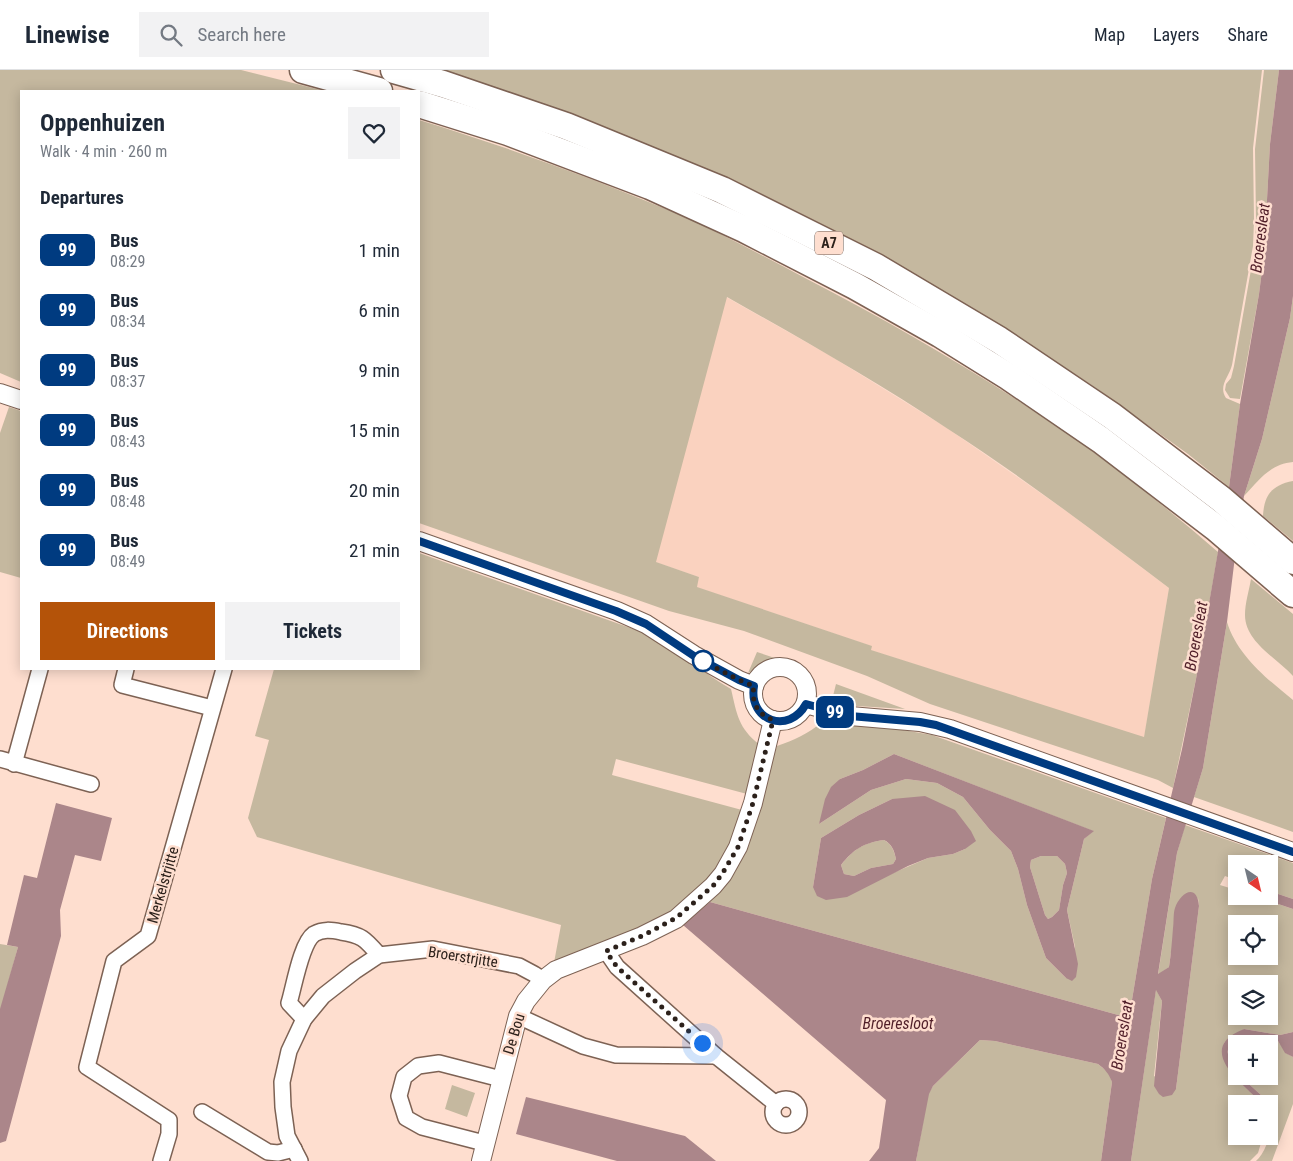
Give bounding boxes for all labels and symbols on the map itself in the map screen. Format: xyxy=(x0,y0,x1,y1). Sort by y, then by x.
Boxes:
water label: Broeresleat xyxy=(1246,202,1274,274)
road number: A7 xyxy=(815,232,843,254)
water label: Broeresleat xyxy=(1181,600,1211,672)
unlabelled marker xyxy=(692,650,714,672)
line badge: 99 xyxy=(812,696,858,728)
street label: Merkelstrjitte xyxy=(144,845,182,925)
north arrow xyxy=(1228,855,1278,905)
street label: Broerstrjitte xyxy=(427,943,499,971)
water label: Broeresleat xyxy=(1107,999,1137,1071)
street label: De Bou xyxy=(499,1011,529,1057)
water label: Broeresloot xyxy=(863,1014,934,1033)
your location xyxy=(690,1031,715,1056)

